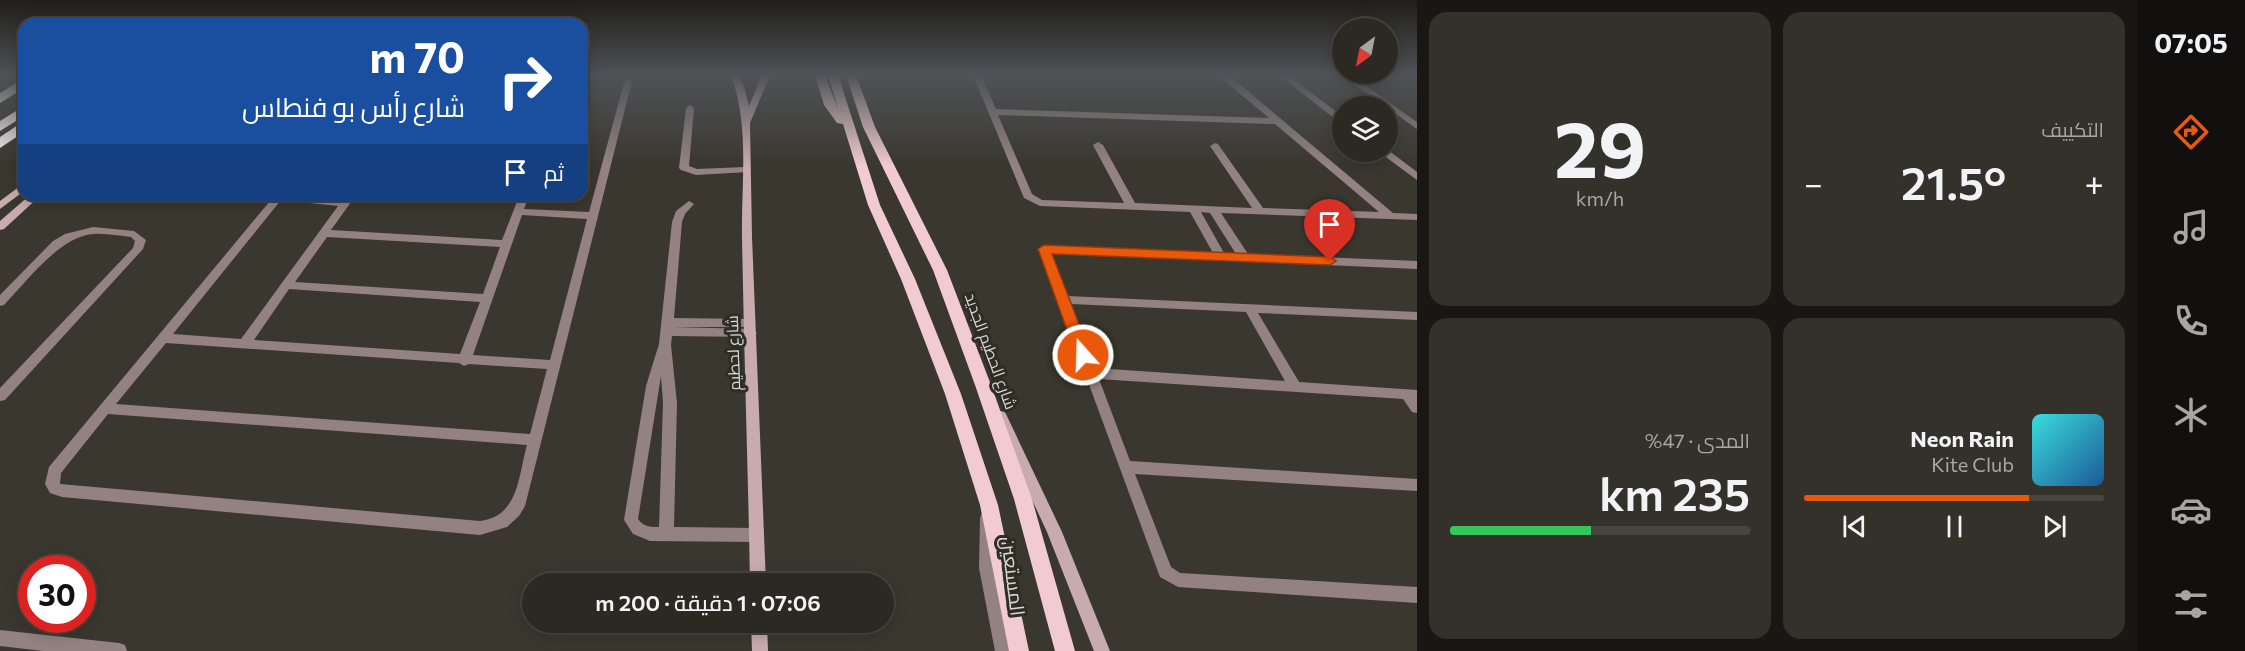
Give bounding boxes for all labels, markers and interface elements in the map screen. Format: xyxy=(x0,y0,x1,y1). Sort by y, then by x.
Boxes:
north arrow xyxy=(1332,18,1398,84)
map controls xyxy=(1332,18,1398,162)
text: 07:05 xyxy=(2154,26,2228,59)
text: 70 m xyxy=(370,30,465,82)
icon: right xyxy=(486,42,564,120)
text: شارع رأس بو فنطاس xyxy=(242,90,465,123)
button: layers xyxy=(1332,96,1398,162)
text: 29 xyxy=(1554,99,1646,194)
icon: directions xyxy=(2170,111,2212,153)
text: التكييف xyxy=(2041,117,2104,141)
text: 21.5° xyxy=(1901,154,2006,209)
icon: arrive xyxy=(499,156,532,189)
text: ثم xyxy=(544,159,564,186)
text: − xyxy=(1804,162,1823,203)
text: + xyxy=(2085,162,2104,203)
text: km/h xyxy=(1576,186,1624,210)
pin xyxy=(1304,199,1355,261)
icon: music xyxy=(2170,206,2212,248)
icon: arrive xyxy=(1313,208,1346,241)
street label: شارع الحطيم الجديد xyxy=(959,290,1021,413)
icon: phone xyxy=(2170,300,2212,342)
street label: شارع لحطيم xyxy=(722,315,746,391)
position arrow xyxy=(1051,323,1115,387)
icon: climate xyxy=(2170,394,2212,436)
text: Neon Rain xyxy=(1910,425,2014,452)
text: المدى · 47% xyxy=(1645,428,1750,452)
text: Kite Club xyxy=(1931,452,2014,476)
text: 235 km xyxy=(1599,465,1750,520)
icon: car xyxy=(2170,489,2212,531)
icon: previous xyxy=(1838,510,1871,543)
icon: pause xyxy=(1938,510,1971,543)
icon: next xyxy=(2038,510,2071,543)
street label: المستعين xyxy=(995,535,1031,617)
speed limit sign: 30 xyxy=(18,555,96,633)
icon: filters xyxy=(2170,583,2212,625)
text: 07:06 · 1 دقيقة · 200 m xyxy=(595,589,821,616)

